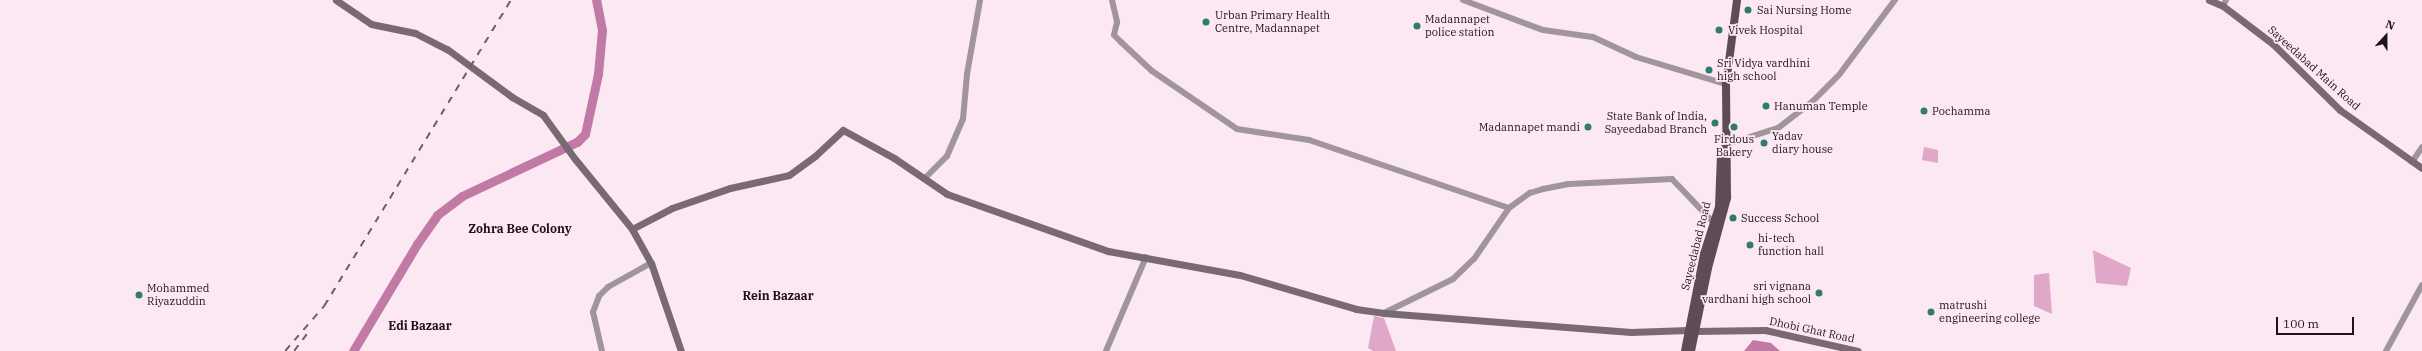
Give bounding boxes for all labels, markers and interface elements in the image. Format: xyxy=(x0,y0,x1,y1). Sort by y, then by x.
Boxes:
place label: Sai Nursing Home xyxy=(1757,3,1851,17)
marker: Sai Nursing Home xyxy=(1742,4,1754,16)
place label: Urban Primary Health Centre, Madannapet xyxy=(1215,9,1330,35)
place label: Madannapet police station xyxy=(1425,13,1494,39)
marker: Urban Primary Health Centre, Madannapet xyxy=(1200,16,1212,28)
north arrow xyxy=(2366,16,2406,56)
text: N xyxy=(2384,17,2397,33)
marker: Madannapet police station xyxy=(1412,21,1422,31)
place label: Vivek Hospital xyxy=(1728,23,1803,37)
street label: Sayeedabad Main Road xyxy=(2265,23,2363,113)
marker: Vivek Hospital xyxy=(1713,24,1725,36)
place label: Sri Vidya vardhini high school xyxy=(1717,57,1810,83)
marker: Sri Vidya vardhini high school xyxy=(1704,65,1714,75)
place label: Hanuman Temple xyxy=(1774,99,1868,113)
marker: Hanuman Temple xyxy=(1761,101,1771,111)
place label: Pochamma xyxy=(1932,104,1990,118)
marker: Pochamma xyxy=(1919,106,1929,116)
place label: State Bank of India, Sayeedabad Branch xyxy=(1605,110,1707,136)
marker: State Bank of India, Sayeedabad Branch xyxy=(1710,118,1720,128)
place label: Madannapet mandi xyxy=(1479,120,1580,134)
marker: Madannapet mandi xyxy=(1583,122,1593,132)
marker: Firdous Bakery xyxy=(1729,122,1739,132)
place label: Yadav diary house xyxy=(1772,130,1833,156)
place label: Firdous Bakery xyxy=(1714,133,1754,159)
marker: Yadav diary house xyxy=(1759,138,1769,148)
street label: Sayeedabad Road xyxy=(1679,200,1713,292)
place label: Success School xyxy=(1741,211,1819,225)
marker: Success School xyxy=(1728,213,1738,223)
district label: Zohra Bee Colony xyxy=(468,222,572,236)
place label: hi-tech function hall xyxy=(1758,232,1824,258)
marker: hi-tech function hall xyxy=(1745,240,1755,250)
place label: sri vignana vardhani high school xyxy=(1702,280,1811,306)
place label: Mohammed Riyazuddin xyxy=(147,282,209,308)
marker: sri vignana vardhani high school xyxy=(1814,288,1824,298)
district label: Rein Bazaar xyxy=(742,289,814,303)
marker: Mohammed Riyazuddin xyxy=(134,290,144,300)
place label: matrushi engineering college xyxy=(1939,299,2040,325)
marker: matrushi engineering college xyxy=(1926,307,1936,317)
scale bar xyxy=(2278,309,2356,335)
street label: Dhobi Ghat Road xyxy=(1768,315,1856,345)
text: 100 m xyxy=(2283,316,2319,331)
district label: Edi Bazaar xyxy=(388,319,452,333)

